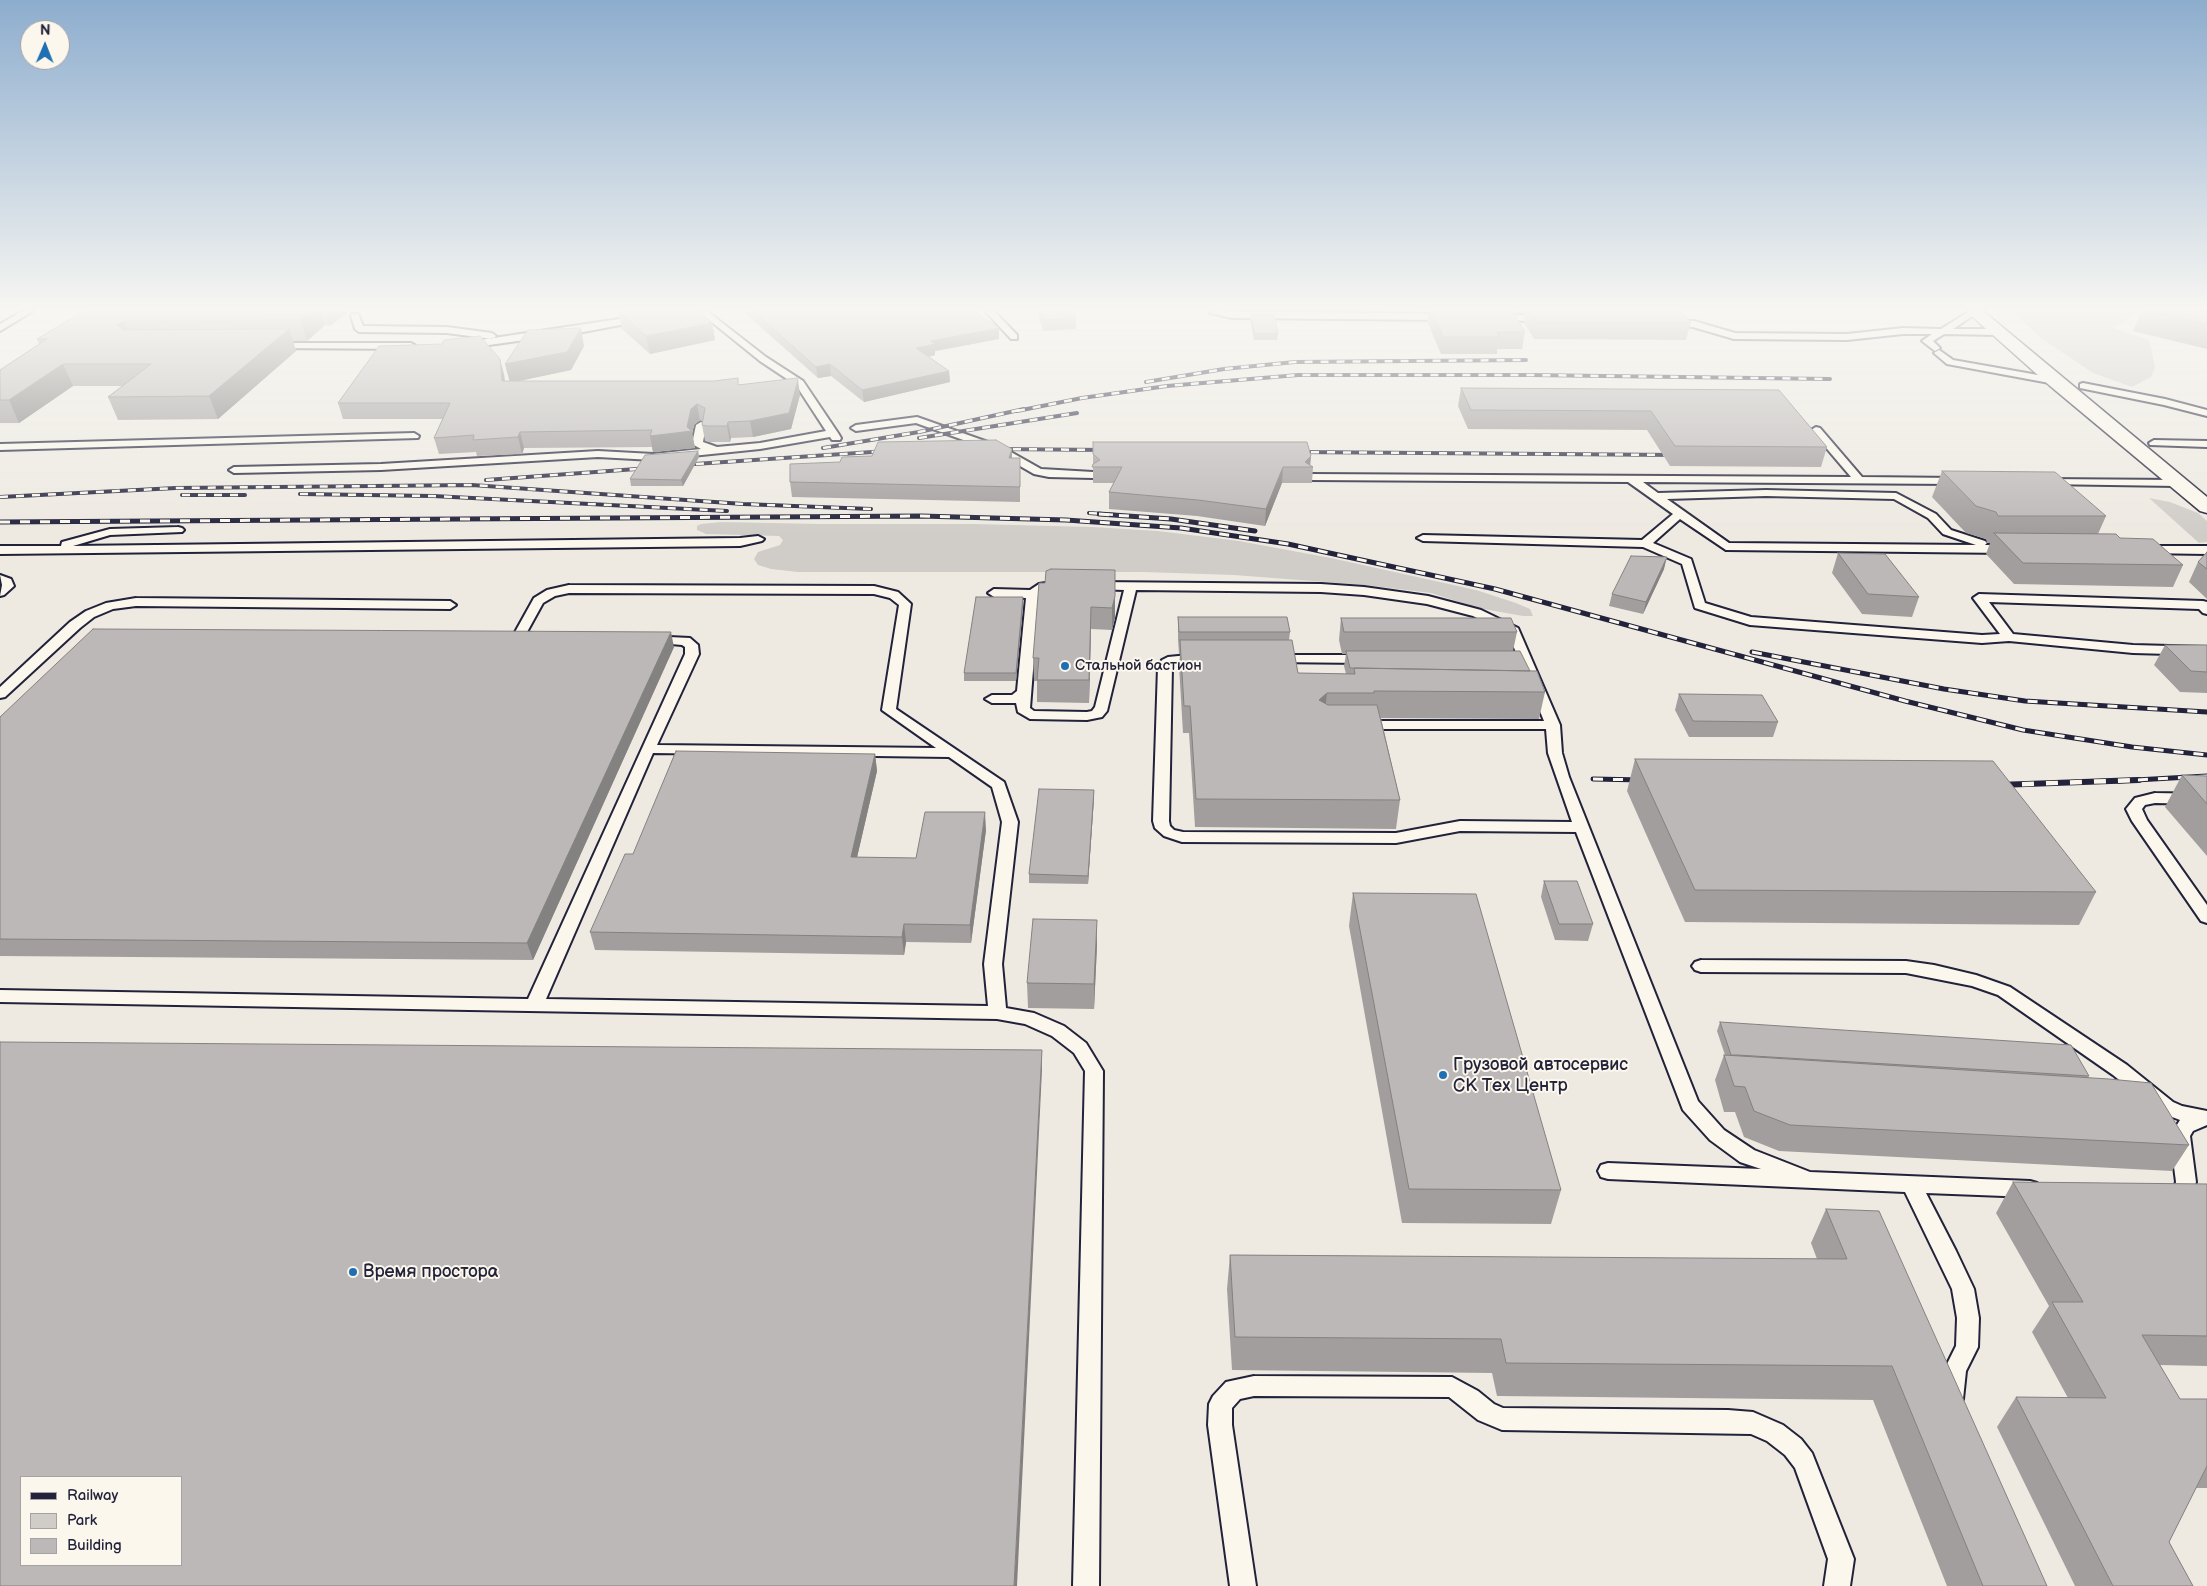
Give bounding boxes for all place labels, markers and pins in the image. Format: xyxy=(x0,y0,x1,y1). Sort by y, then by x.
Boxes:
place label: Стальной бастион xyxy=(1075,657,1202,675)
marker: Стальной бастион xyxy=(1059,660,1071,672)
place label: Грузовой автосервис СК Тех Центр xyxy=(1453,1054,1628,1096)
marker: Грузовой автосервис СК Тех Центр xyxy=(1437,1069,1449,1081)
place label: Время простора xyxy=(363,1261,498,1283)
marker: Время простора xyxy=(347,1266,359,1278)

